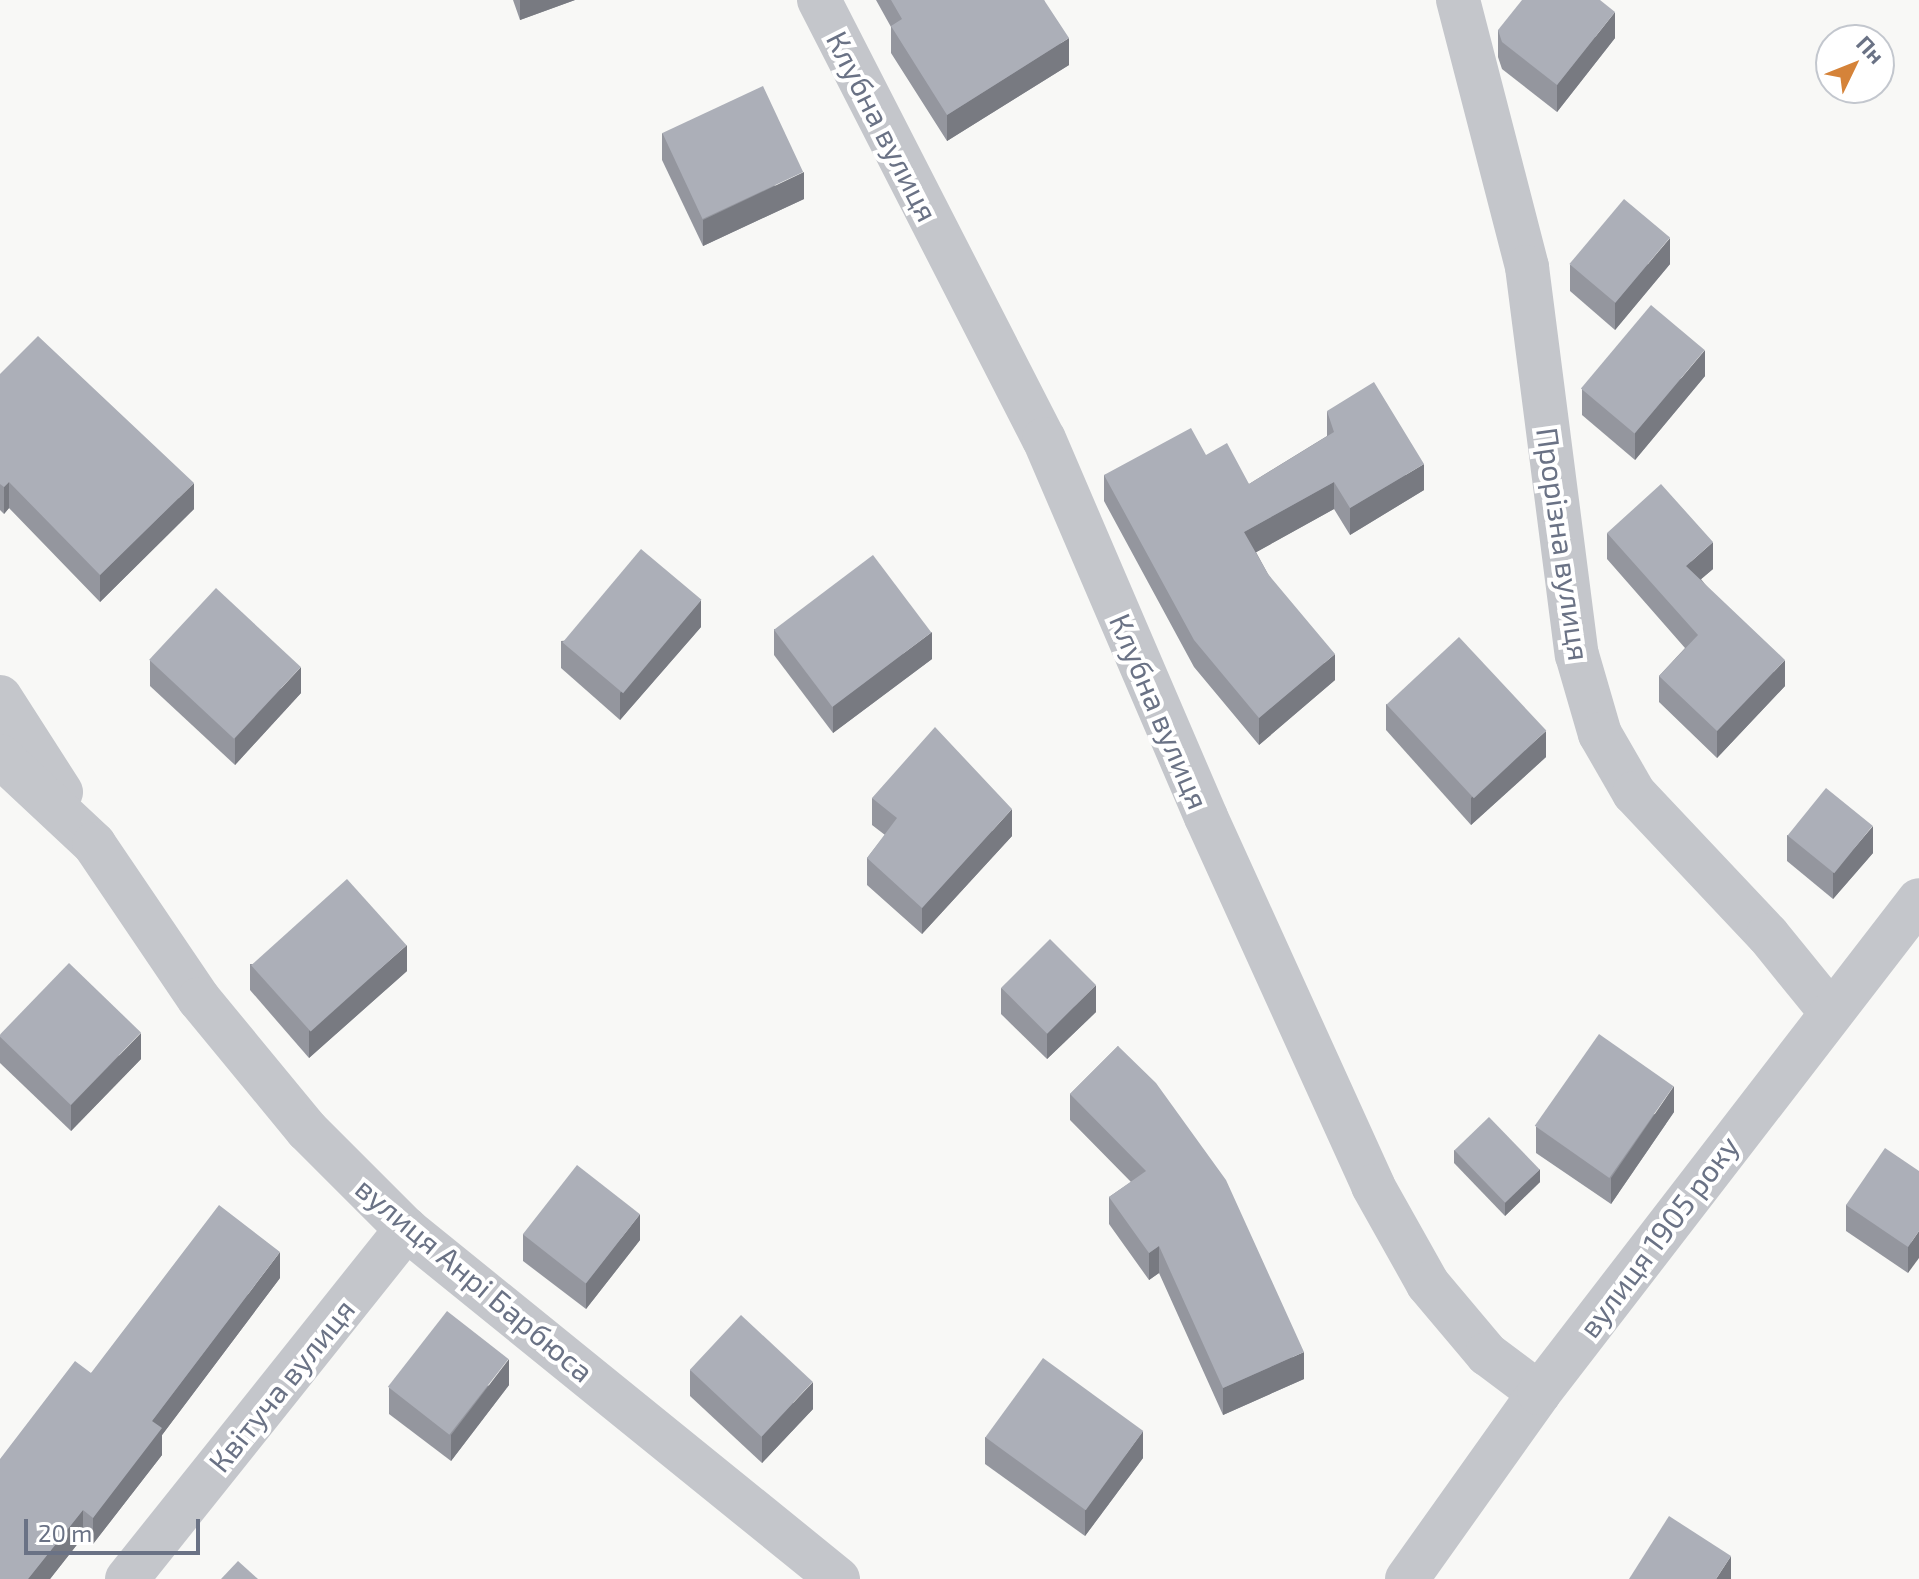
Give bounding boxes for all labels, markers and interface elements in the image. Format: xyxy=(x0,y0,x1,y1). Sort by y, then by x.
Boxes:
north arrow xyxy=(1815,24,1895,104)
street label: Клубна вулиця xyxy=(820,25,946,227)
text: Пн xyxy=(1852,30,1890,68)
street label: Прорізна вулиця xyxy=(1530,425,1598,663)
street label: Клубна вулиця xyxy=(1103,608,1217,814)
street label: вулиця 1905 року xyxy=(1570,1128,1746,1344)
street label: вулиця Анрі Барбюса xyxy=(349,1169,601,1389)
street label: Квітуча вулиця xyxy=(200,1291,362,1479)
scale bar xyxy=(28,1503,204,1553)
text: 20 m xyxy=(38,1518,92,1547)

